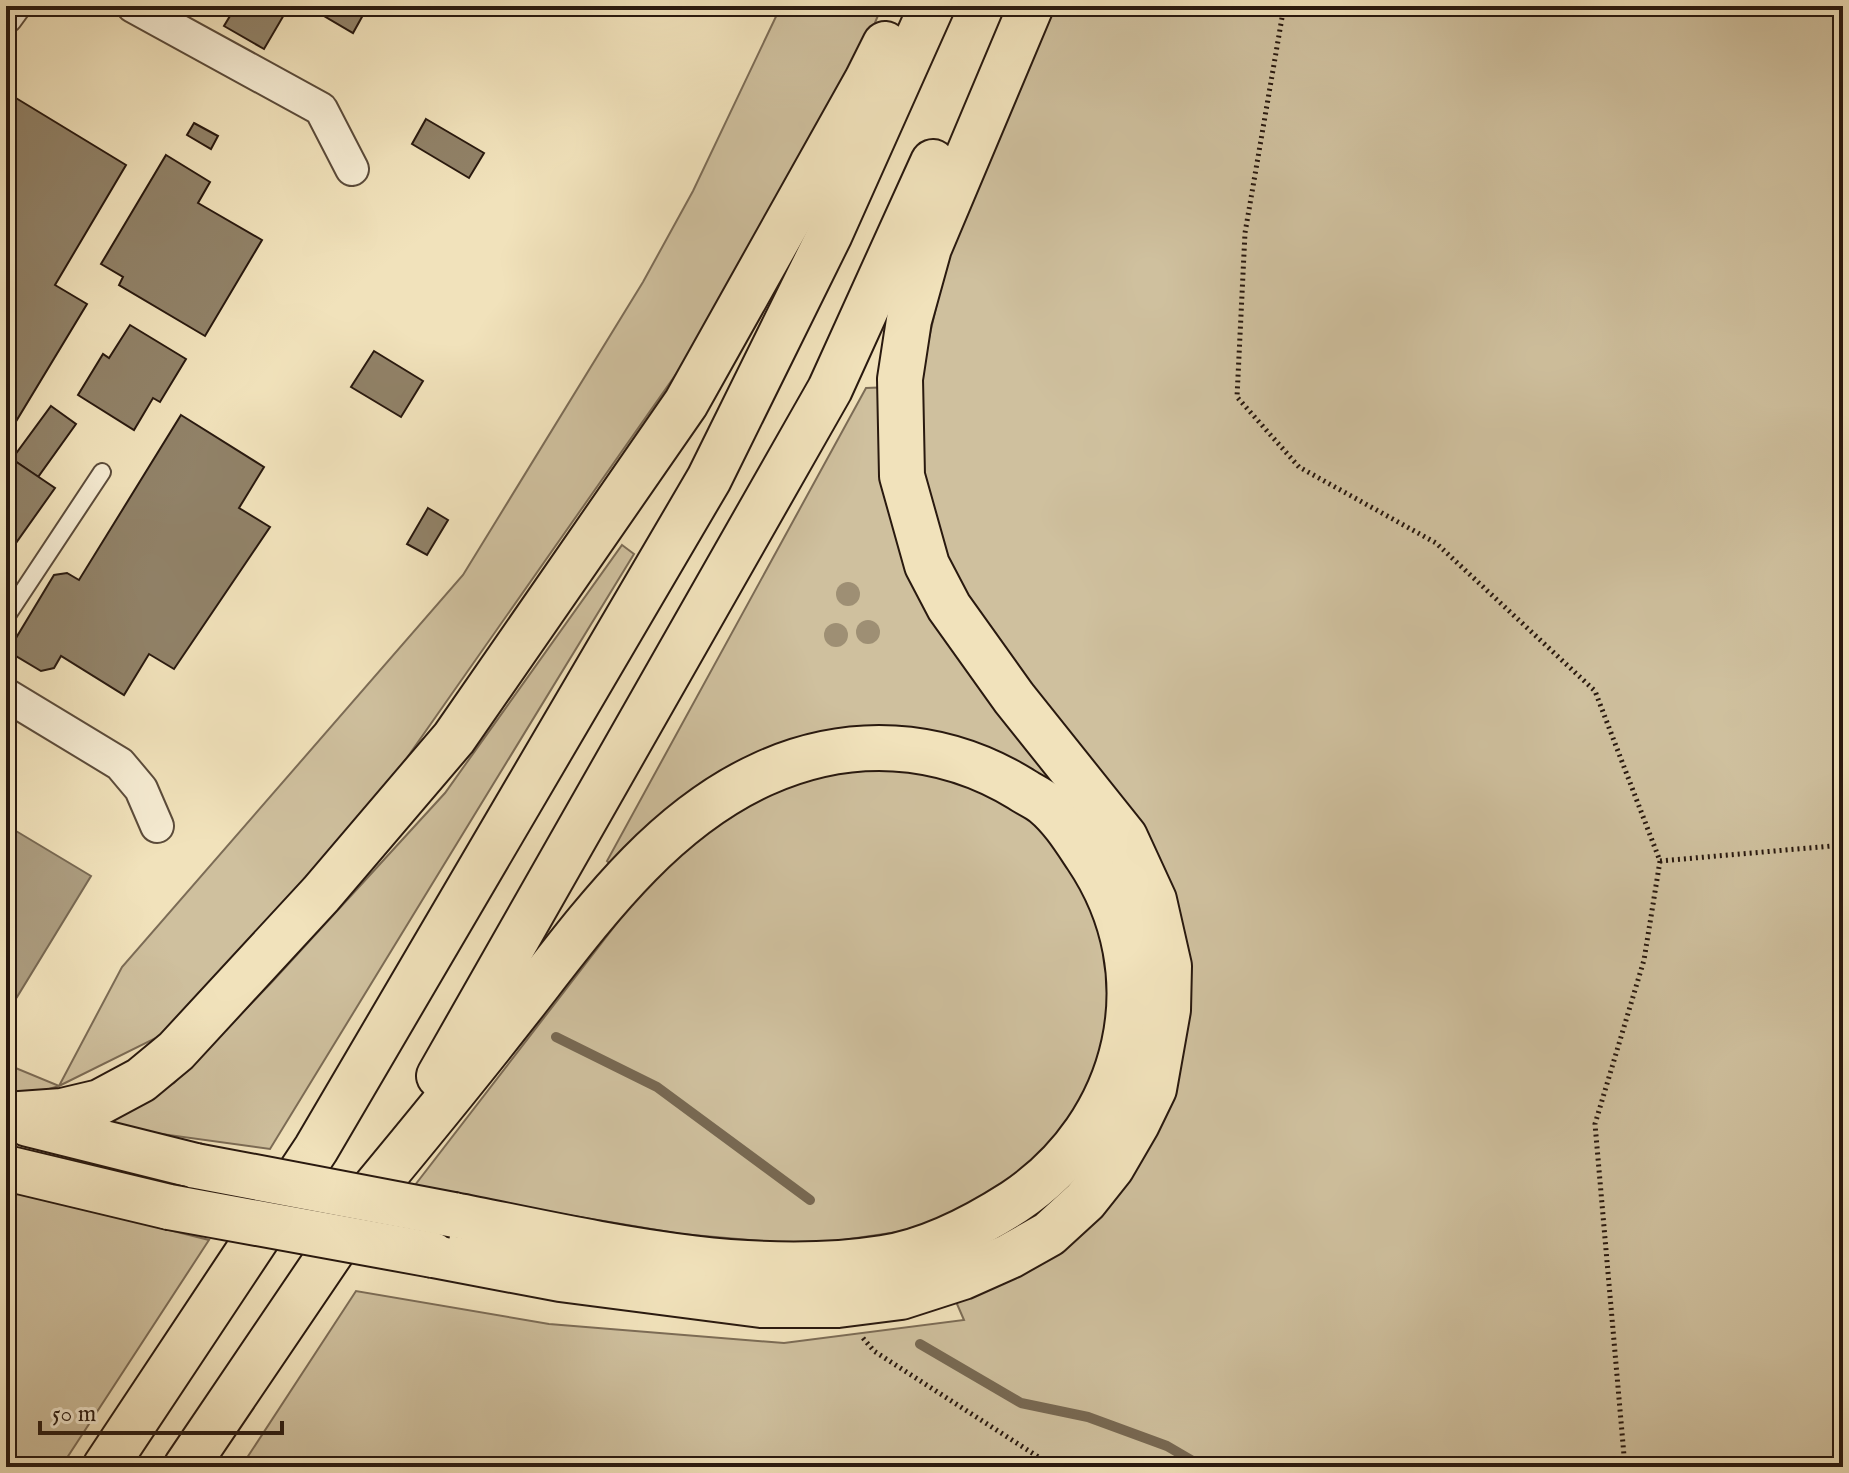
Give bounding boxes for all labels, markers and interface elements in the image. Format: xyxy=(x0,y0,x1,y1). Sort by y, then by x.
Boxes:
scale bar xyxy=(40,1385,282,1435)
text: 50 m xyxy=(52,1399,96,1430)

